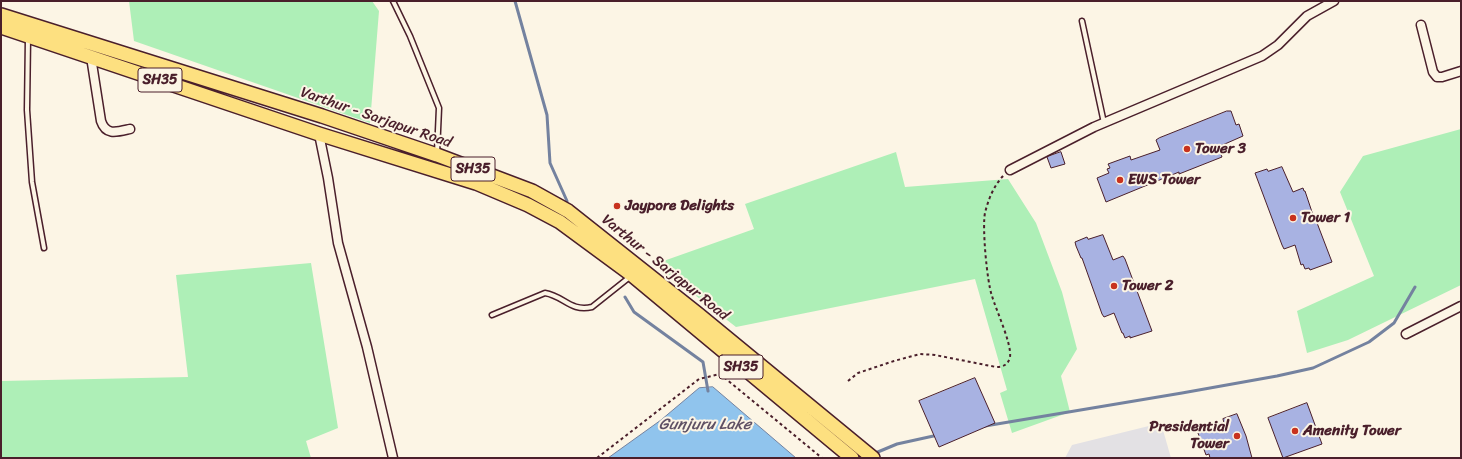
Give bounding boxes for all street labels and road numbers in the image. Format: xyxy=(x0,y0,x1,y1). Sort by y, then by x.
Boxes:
road number: SH35 xyxy=(138,68,182,92)
street label: Varthur - Sarjapur Road xyxy=(298,84,454,152)
road number: SH35 xyxy=(451,157,495,181)
street label: Varthur - Sarjapur Road xyxy=(598,211,732,325)
road number: SH35 xyxy=(719,355,763,379)

